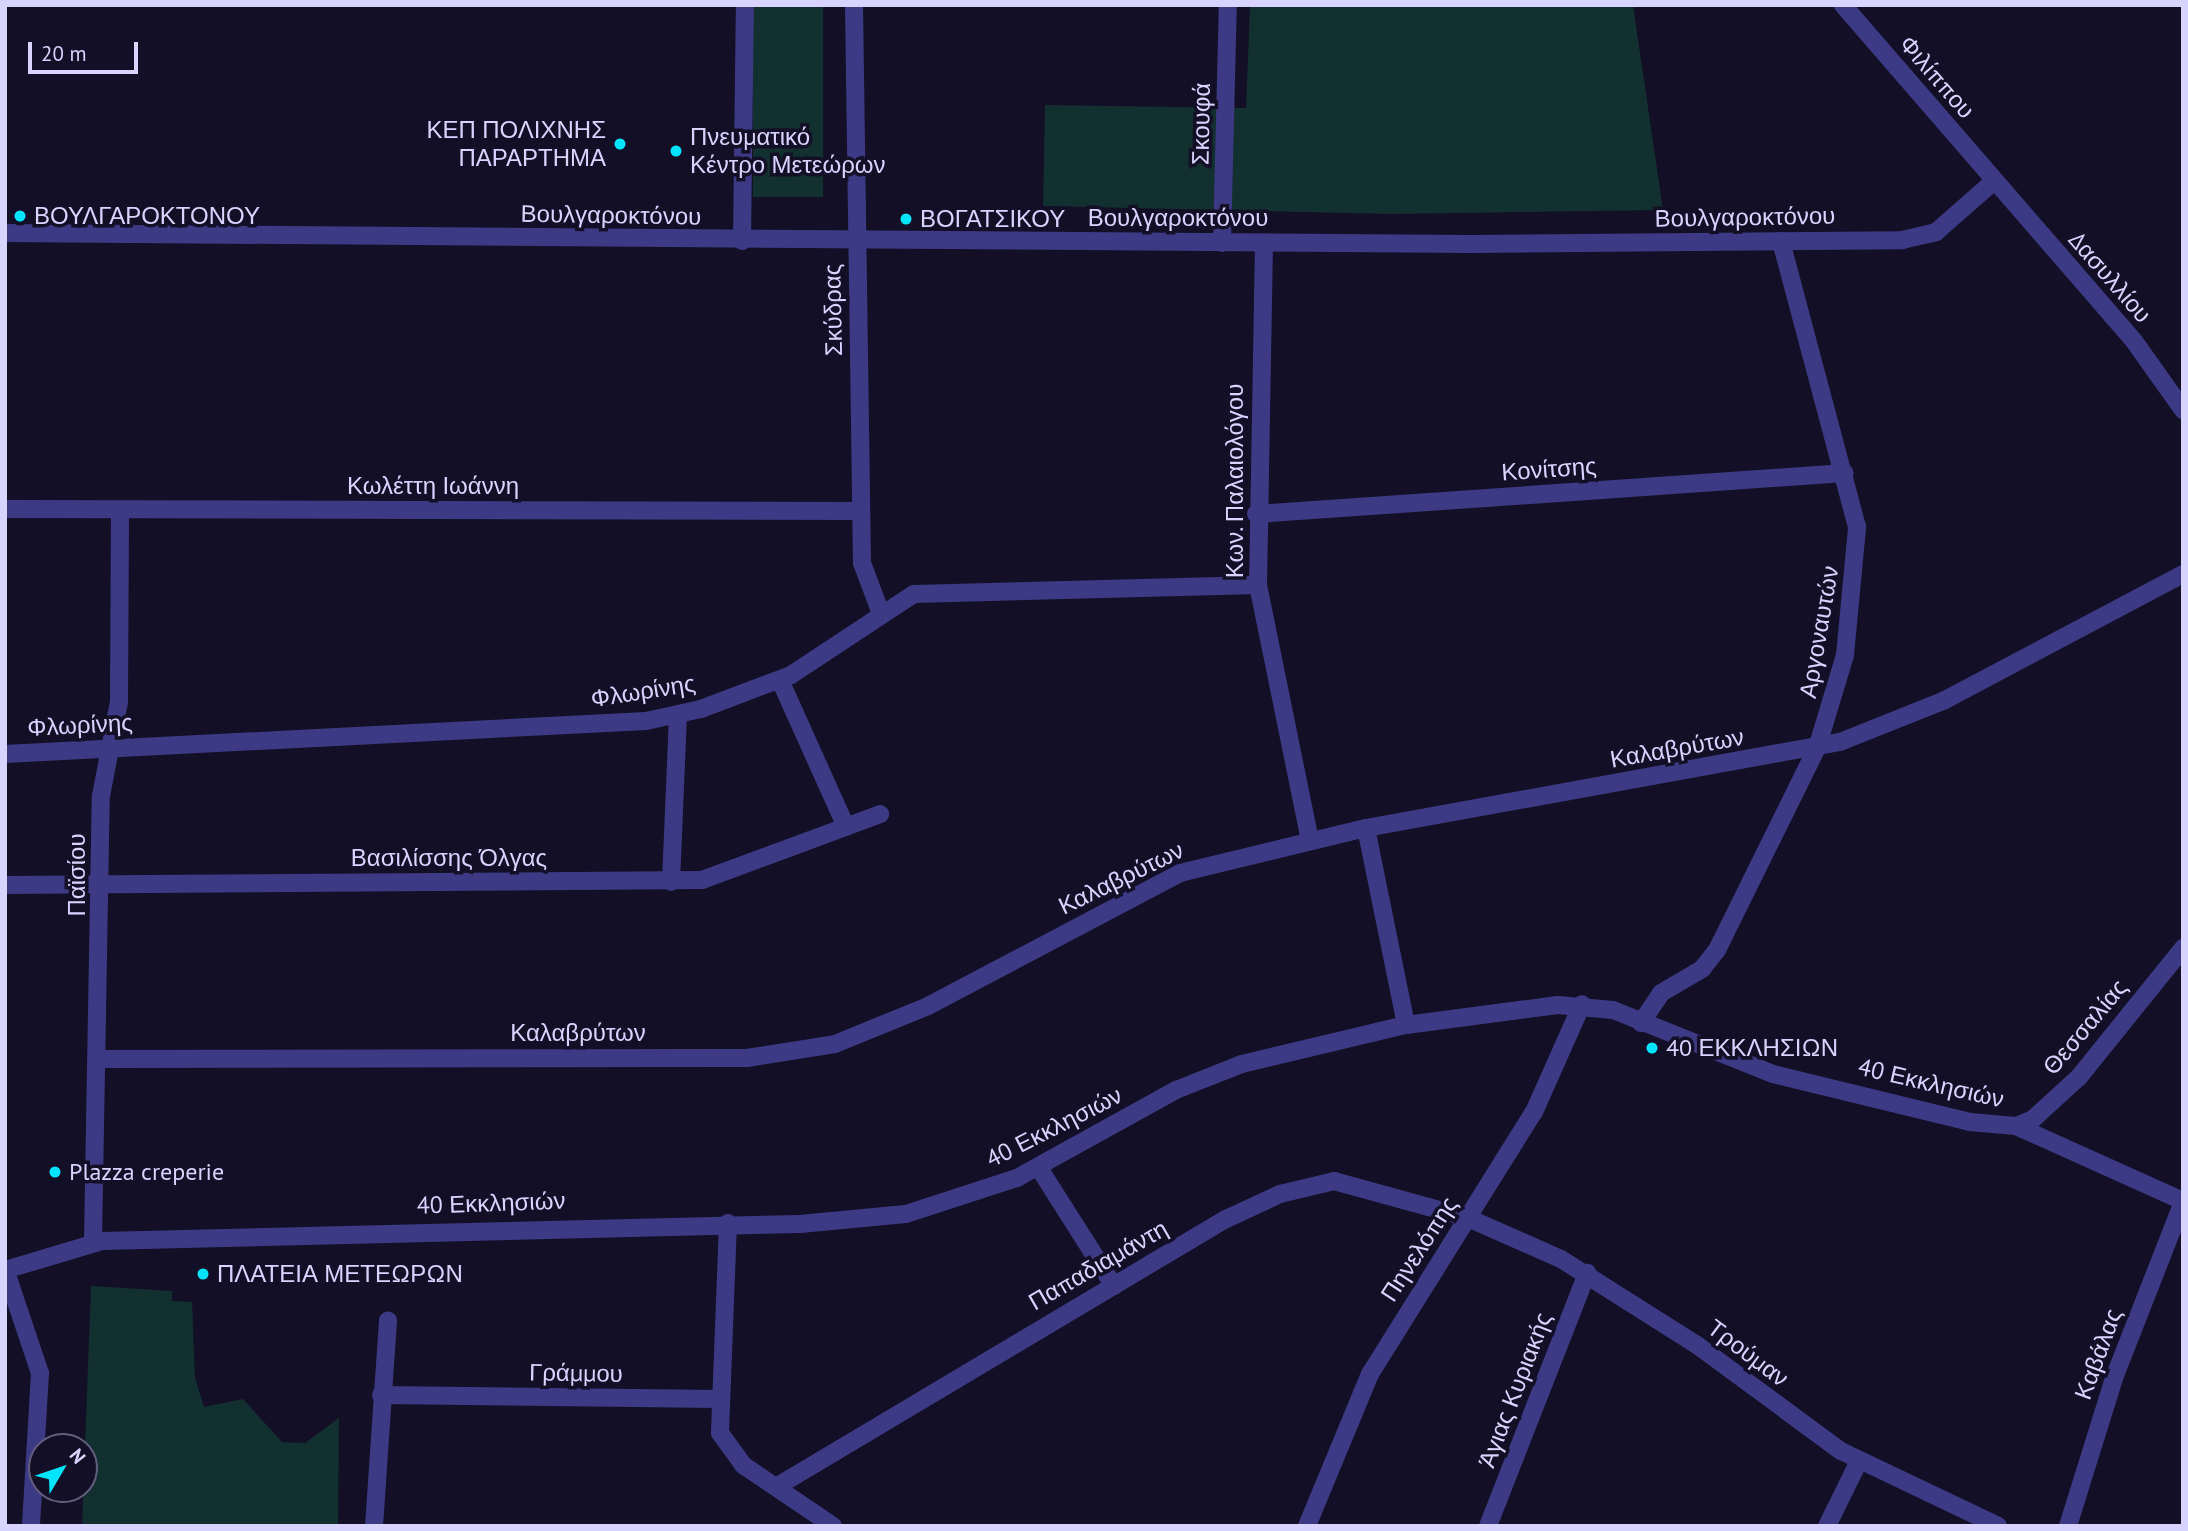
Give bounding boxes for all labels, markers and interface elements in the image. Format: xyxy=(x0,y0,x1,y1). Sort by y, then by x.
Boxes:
scale bar xyxy=(32,28,142,72)
street label: Φιλίππου xyxy=(1893,30,1981,124)
text: 20 m xyxy=(41,40,87,67)
street label: Σκουφά xyxy=(1186,83,1216,165)
place label: ΚΕΠ ΠΟΛΙΧΝΗΣ ΠΑΡΑΡΤΗΜΑ xyxy=(426,116,606,172)
place label: Πνευματικό Κέντρο Μετεώρων xyxy=(690,123,886,179)
marker: ΚΕΠ ΠΟΛΙΧΝΗΣ ΠΑΡΑΡΤΗΜΑ xyxy=(612,136,628,152)
marker: Πνευματικό Κέντρο Μετεώρων xyxy=(668,143,684,159)
street label: Βουλγαροκτόνου xyxy=(520,199,702,231)
street label: Βουλγαροκτόνου xyxy=(1654,201,1836,233)
place label: ΒΟΥΛΓΑΡΟΚΤΟΝΟΥ xyxy=(34,202,260,230)
street label: Βουλγαροκτόνου xyxy=(1088,204,1268,232)
place label: ΒΟΓΑΤΣΙΚΟΥ xyxy=(920,205,1065,233)
marker: ΒΟΥΛΓΑΡΟΚΤΟΝΟΥ xyxy=(12,208,28,224)
marker: ΒΟΓΑΤΣΙΚΟΥ xyxy=(898,211,914,227)
street label: Δασυλλίου xyxy=(2063,226,2157,328)
street label: Σκύδρας xyxy=(818,264,848,356)
street label: Κων. Παλαιολόγου xyxy=(1221,383,1249,579)
street label: Κονίτσης xyxy=(1500,451,1598,487)
street label: Κωλέττη Ιωάννη xyxy=(347,472,519,500)
street label: Αργοναυτών xyxy=(1793,564,1845,700)
street label: Φλωρίνης xyxy=(589,669,697,713)
street label: Φλωρίνης xyxy=(27,708,133,742)
street label: Καλαβρύτων xyxy=(1608,722,1746,774)
street label: Παϊσίου xyxy=(63,833,91,917)
street label: Καλαβρύτων xyxy=(1054,835,1188,921)
street label: Βασιλίσσης Όλγας xyxy=(351,844,547,872)
street label: Θεσσαλίας xyxy=(2037,973,2133,1081)
street label: Καλαβρύτων xyxy=(510,1019,646,1047)
place label: 40 ΕΚΚΛΗΣΙΩΝ xyxy=(1666,1034,1838,1062)
marker: 40 ΕΚΚΛΗΣΙΩΝ xyxy=(1644,1040,1660,1056)
street label: 40 Εκκλησιών xyxy=(1855,1052,2007,1114)
street label: 40 Εκκλησιών xyxy=(981,1080,1127,1174)
place label: Plazza creperie xyxy=(69,1158,224,1186)
marker: Plazza creperie xyxy=(47,1164,63,1180)
street label: 40 Εκκλησιών xyxy=(416,1186,566,1220)
street label: Πηνελόπης xyxy=(1374,1191,1464,1307)
street label: Παπαδιαμάντη xyxy=(1023,1214,1173,1316)
place label: ΠΛΑΤΕΙΑ ΜΕΤΕΩΡΩΝ xyxy=(217,1260,463,1288)
marker: ΠΛΑΤΕΙΑ ΜΕΤΕΩΡΩΝ xyxy=(195,1266,211,1282)
street label: Καβάλας xyxy=(2068,1305,2128,1403)
street label: Άγιας Κυριακής xyxy=(1472,1308,1558,1472)
street label: Τρούμαν xyxy=(1702,1313,1794,1393)
street label: Γράμμου xyxy=(529,1358,623,1388)
north arrow xyxy=(28,1433,98,1503)
text: N xyxy=(65,1444,91,1468)

